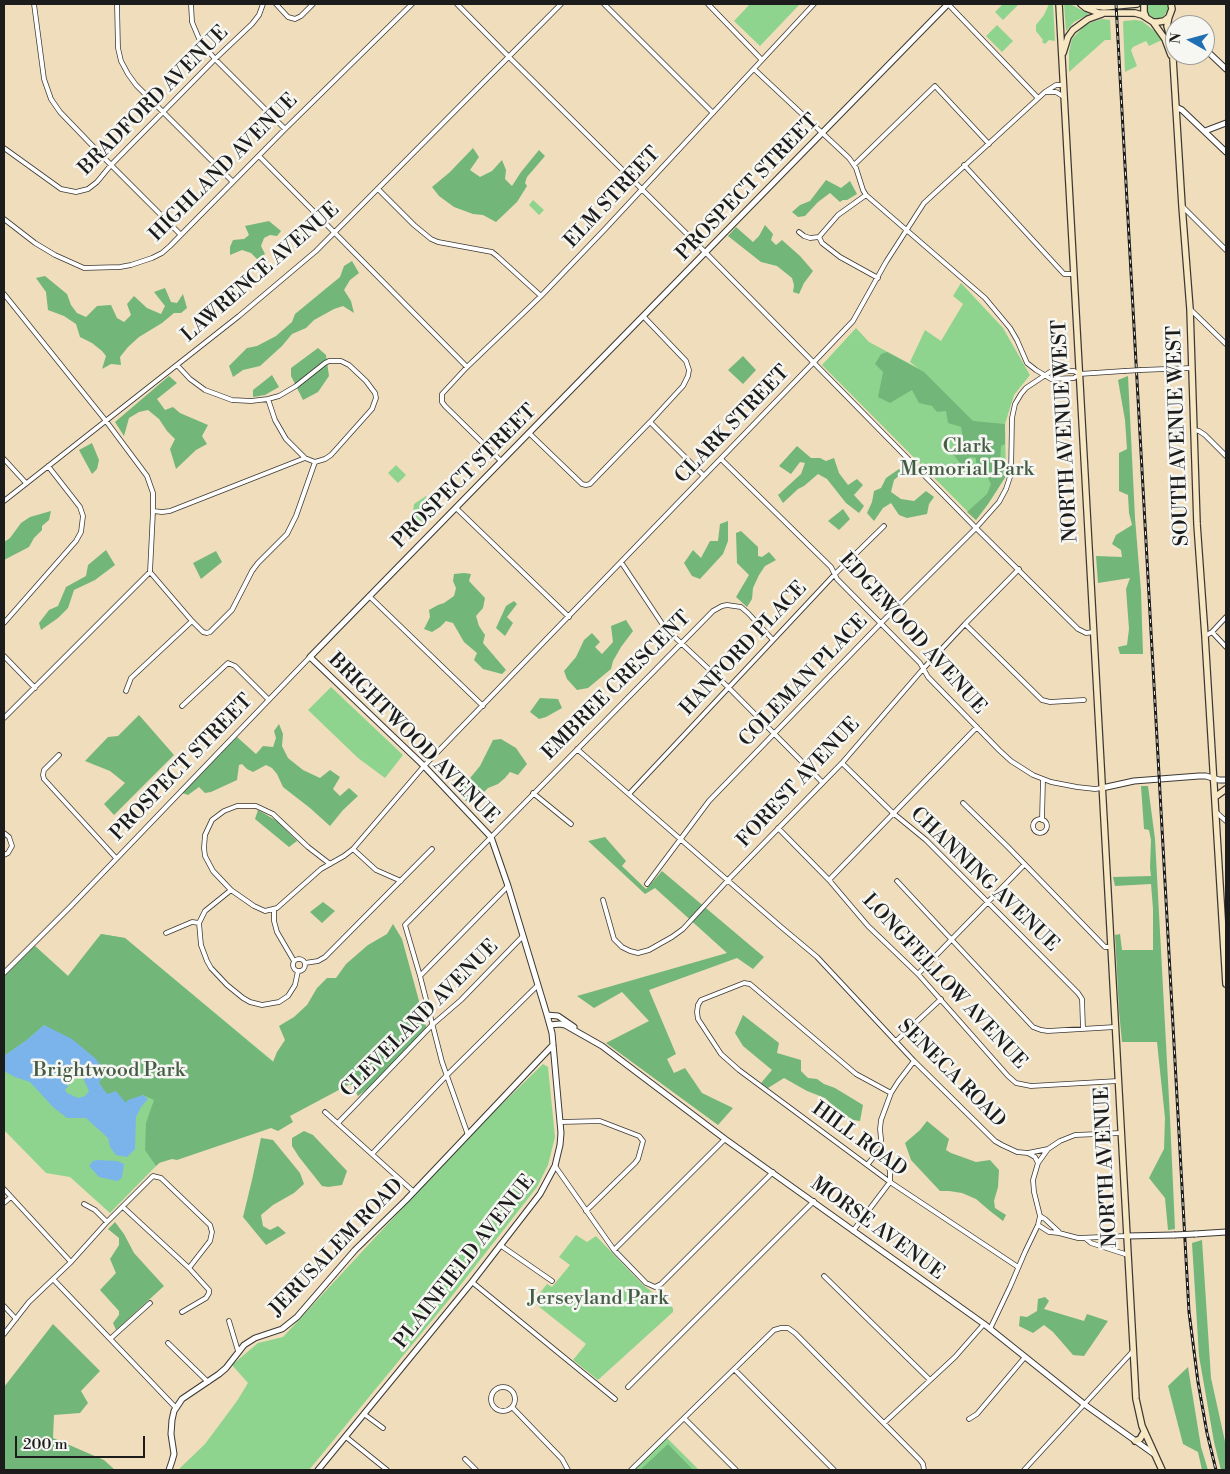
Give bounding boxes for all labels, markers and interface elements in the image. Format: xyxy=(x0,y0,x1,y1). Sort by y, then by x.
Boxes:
north arrow xyxy=(1165,15,1215,65)
street label: BRADFORD AVENUE xyxy=(74,21,234,181)
text: N xyxy=(1166,32,1186,45)
street label: HIGHLAND AVENUE xyxy=(145,89,303,247)
street label: PROSPECT STREET xyxy=(672,110,824,266)
street label: ELM STREET xyxy=(560,142,666,254)
street label: LAWRENCE AVENUE xyxy=(177,198,345,348)
street label: NORTH AVENUE WEST xyxy=(1048,319,1084,543)
street label: SOUTH AVENUE WEST xyxy=(1163,325,1195,547)
street label: CLARK STREET xyxy=(671,361,795,489)
street label: PROSPECT STREET xyxy=(388,400,542,554)
park label: Clark Memorial Park xyxy=(900,435,1034,482)
street label: EDGEWOOD AVENUE xyxy=(833,548,991,720)
street label: HANFORD PLACE xyxy=(676,577,812,721)
street label: EMBREE CRESCENT xyxy=(538,607,696,765)
street label: COLEMAN PLACE xyxy=(735,610,873,752)
street label: BRIGHTWOOD AVENUE xyxy=(323,649,503,829)
street label: PROSPECT STREET xyxy=(106,690,258,846)
street label: FOREST AVENUE xyxy=(733,713,865,853)
street label: CHANNING AVENUE xyxy=(905,803,1063,957)
street label: LONGFELLOW AVENUE xyxy=(856,889,1032,1075)
street label: CLEVELAND AVENUE xyxy=(336,935,504,1103)
street label: SENECA ROAD xyxy=(892,1015,1010,1133)
park label: Brightwood Park xyxy=(33,1059,185,1083)
street label: NORTH AVENUE xyxy=(1091,1086,1123,1248)
street label: HILL ROAD xyxy=(807,1097,911,1183)
street label: PLAINFIELD AVENUE xyxy=(390,1170,540,1354)
street label: MORSE AVENUE xyxy=(805,1172,949,1286)
street label: JERUSALEM ROAD xyxy=(265,1174,409,1322)
park label: Jerseyland Park xyxy=(528,1287,668,1311)
scale bar xyxy=(18,1426,148,1458)
text: 200 m xyxy=(23,1435,68,1454)

